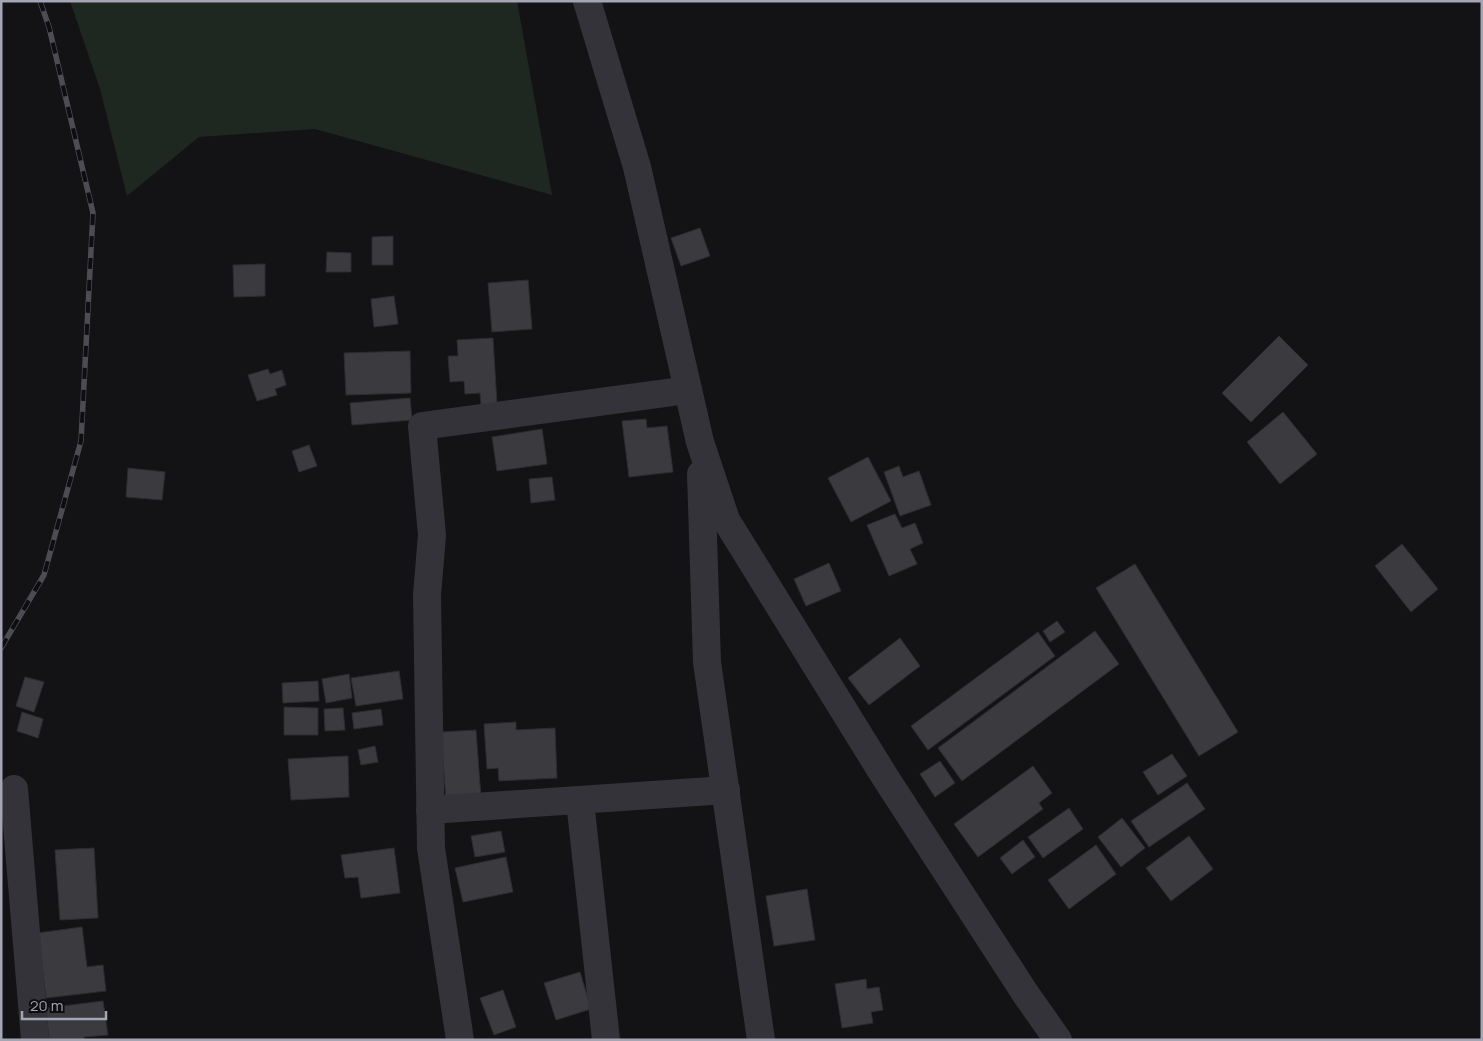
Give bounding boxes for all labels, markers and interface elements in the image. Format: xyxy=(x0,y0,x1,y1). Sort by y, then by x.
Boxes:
scale bar xyxy=(22,988,106,1020)
text: 20 m xyxy=(30,995,63,1016)

